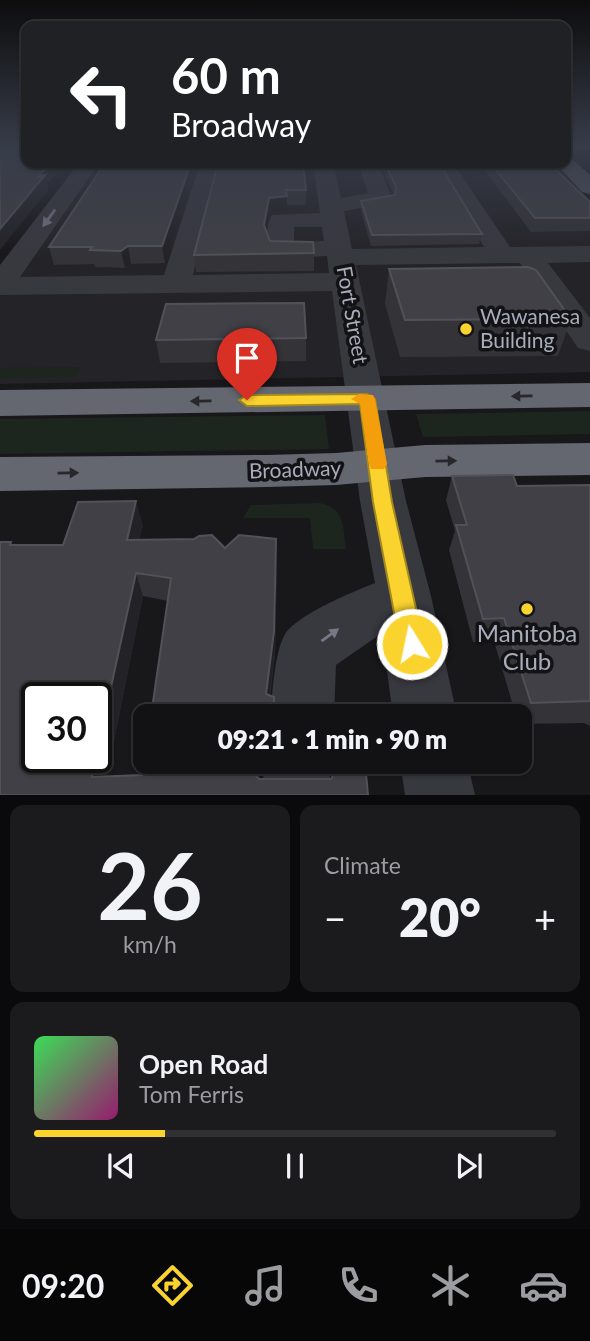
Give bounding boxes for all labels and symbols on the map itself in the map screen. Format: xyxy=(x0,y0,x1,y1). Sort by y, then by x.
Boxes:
one-way arrow xyxy=(42,209,56,227)
street label: Fort Street xyxy=(333,264,374,366)
place label: Wawanesa Building xyxy=(480,303,580,352)
marker: Wawanesa Building xyxy=(458,321,474,337)
pin xyxy=(217,328,277,400)
one-way arrow xyxy=(511,390,533,402)
one-way arrow xyxy=(190,395,212,407)
street label: Broadway xyxy=(249,454,342,483)
one-way arrow xyxy=(435,455,457,467)
one-way arrow xyxy=(57,467,79,479)
marker: Manitoba Club xyxy=(519,601,535,617)
position arrow xyxy=(375,607,449,681)
place label: Manitoba Club xyxy=(477,618,577,675)
one-way arrow xyxy=(321,628,339,642)
speed limit sign: 30 xyxy=(21,682,112,773)

